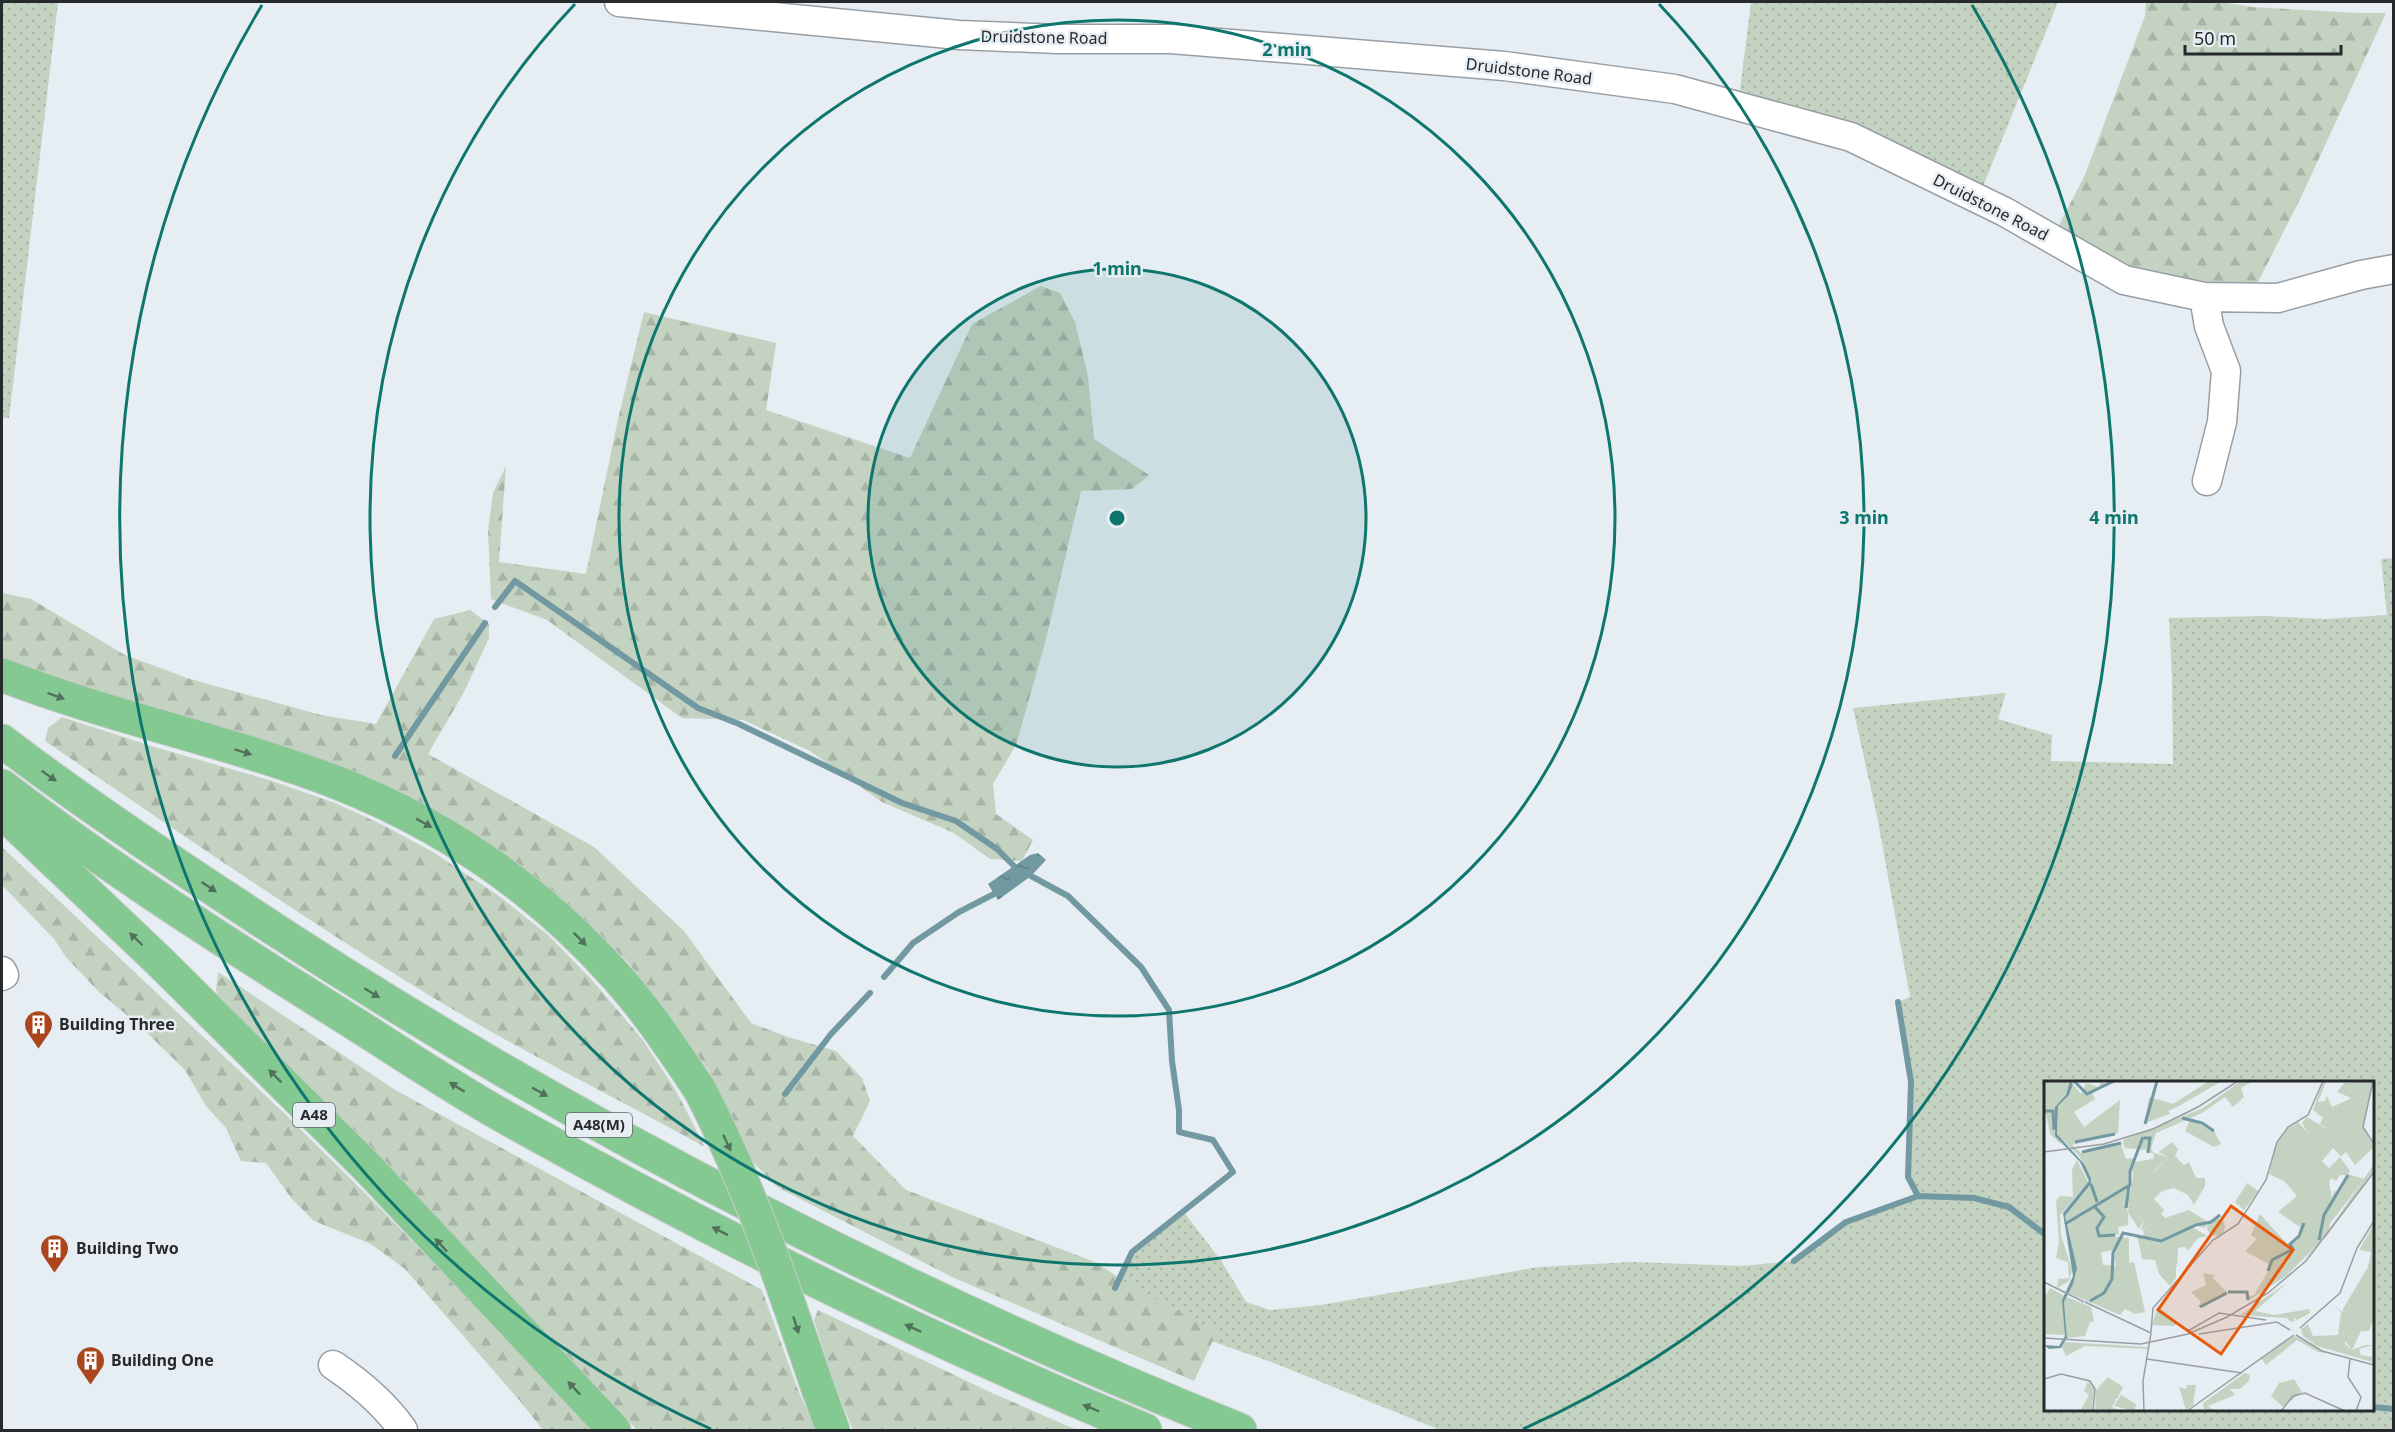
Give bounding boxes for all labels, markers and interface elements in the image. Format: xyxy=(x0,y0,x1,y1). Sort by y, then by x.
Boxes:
scale bar xyxy=(2185,18,2341,56)
street label: Druidstone Road xyxy=(980,25,1108,49)
text: 50 m xyxy=(2194,26,2236,50)
text: 2 min xyxy=(1262,37,1312,61)
street label: Druidstone Road xyxy=(1465,52,1593,90)
street label: Druidstone Road xyxy=(1930,168,2052,246)
text: 1 min xyxy=(1092,256,1142,280)
text: 3 min xyxy=(1839,505,1889,529)
text: 4 min xyxy=(2089,505,2139,529)
centre of rings xyxy=(1107,508,1127,528)
one-way arrow xyxy=(47,691,65,701)
one-way arrow xyxy=(234,748,252,757)
one-way arrow xyxy=(40,770,56,782)
one-way arrow xyxy=(416,818,433,828)
one-way arrow xyxy=(201,881,217,892)
one-way arrow xyxy=(572,932,587,946)
one-way arrow xyxy=(130,933,144,947)
one-way arrow xyxy=(364,987,380,998)
building icon: Building Three xyxy=(22,1008,54,1050)
place label: Building Three xyxy=(59,1013,175,1035)
one-way arrow xyxy=(268,1070,282,1084)
inset map xyxy=(2044,1081,2374,1411)
one-way arrow xyxy=(449,1082,465,1093)
one-way arrow xyxy=(532,1087,548,1098)
road number: A48 xyxy=(293,1103,335,1127)
road number: A48(M) xyxy=(566,1113,632,1137)
one-way arrow xyxy=(722,1134,731,1151)
one-way arrow xyxy=(712,1226,729,1236)
building icon: Building Two xyxy=(39,1232,71,1274)
place label: Building Two xyxy=(76,1237,179,1259)
one-way arrow xyxy=(434,1238,448,1253)
one-way arrow xyxy=(792,1316,802,1334)
one-way arrow xyxy=(905,1324,922,1333)
building icon: Building One xyxy=(74,1344,106,1386)
place label: Building One xyxy=(111,1349,214,1371)
one-way arrow xyxy=(567,1380,581,1395)
one-way arrow xyxy=(1082,1403,1100,1413)

